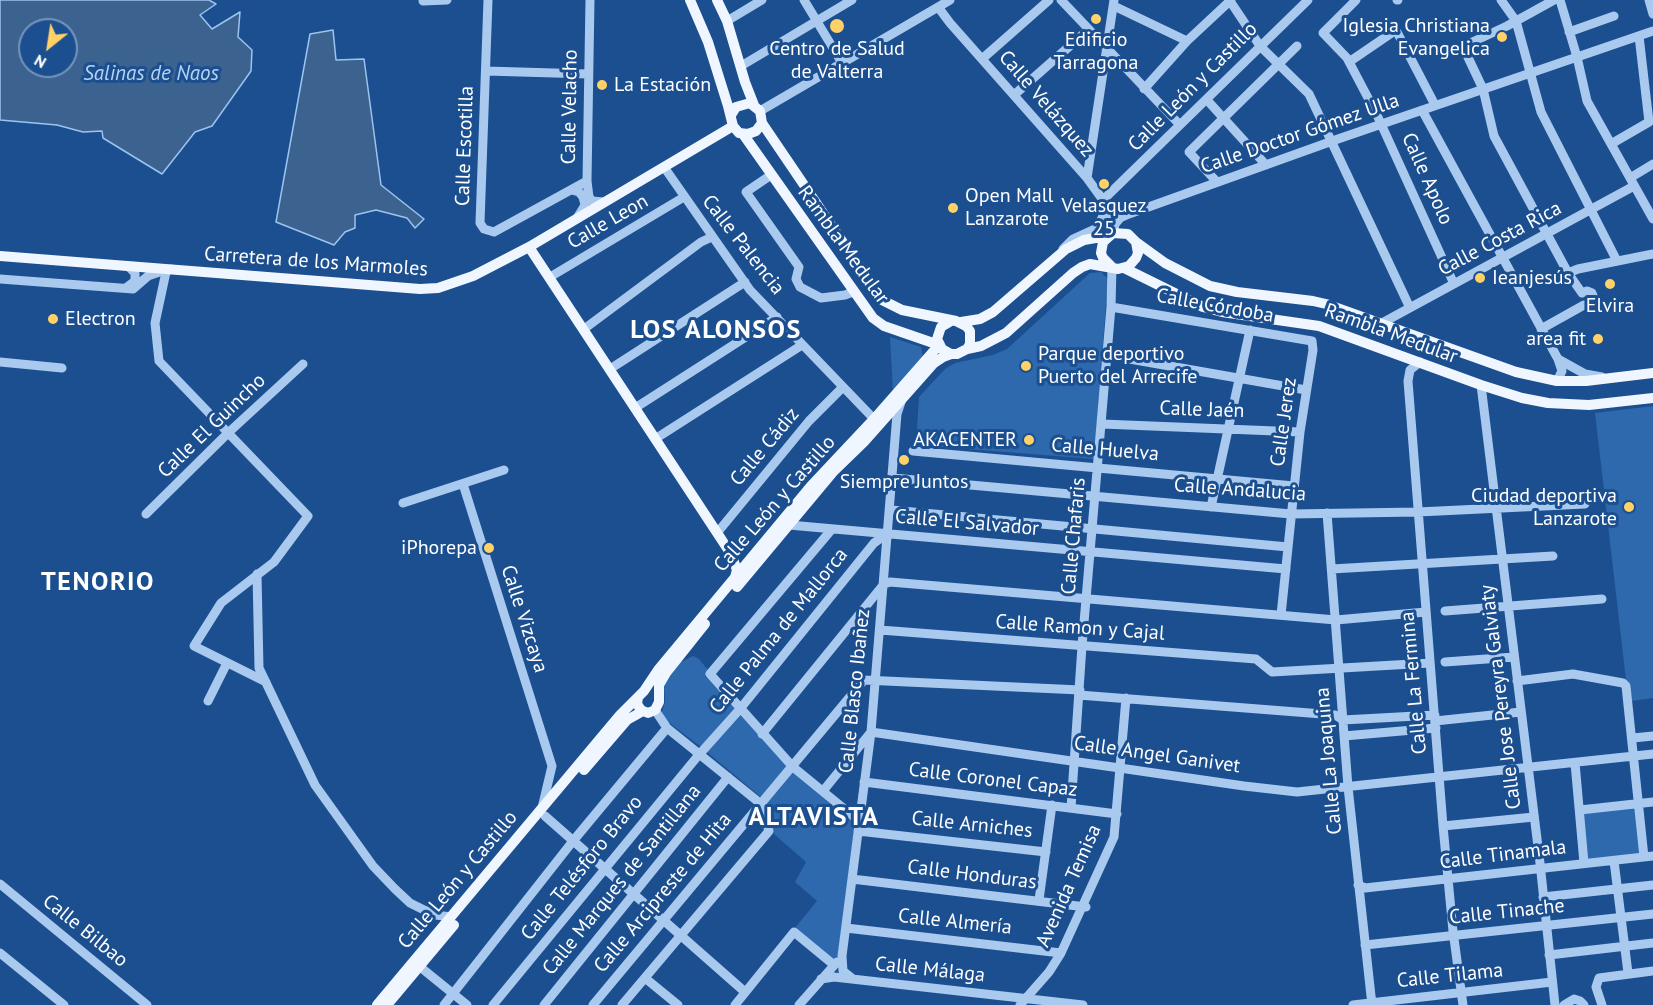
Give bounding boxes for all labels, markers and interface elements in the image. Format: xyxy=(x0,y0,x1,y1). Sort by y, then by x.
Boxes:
marker: Edificio Tarragona xyxy=(1089,12,1103,26)
place label: Iglesia Christiana Evangelica xyxy=(1343,14,1490,61)
marker: Centro de Salud de Valterra xyxy=(828,17,846,35)
street label: Calle León y Castillo xyxy=(1123,17,1263,157)
north arrow xyxy=(18,18,78,78)
place label: Edificio Tarragona xyxy=(1054,28,1138,75)
marker: Iglesia Christiana Evangelica xyxy=(1495,30,1509,44)
place label: Centro de Salud de Valterra xyxy=(769,37,905,84)
street label: Calle Velázquez xyxy=(993,46,1099,162)
street label: Calle Velacho xyxy=(557,49,583,165)
text: N xyxy=(30,51,50,73)
water label: Salinas de Naos xyxy=(83,61,219,87)
place label: La Estación xyxy=(614,73,711,97)
marker: La Estación xyxy=(595,78,609,92)
street label: Calle Escotilla xyxy=(451,85,479,207)
street label: Calle Doctor Gómez Ulla xyxy=(1198,89,1402,179)
street label: Calle Apolo xyxy=(1396,129,1458,229)
marker: Velasquez 25 xyxy=(1097,177,1111,191)
street label: Rambla Medular xyxy=(792,181,894,309)
place label: Open Mall Lanzarote xyxy=(965,184,1053,231)
street label: Calle Leon xyxy=(563,189,653,255)
street label: Calle Palencia xyxy=(697,190,789,300)
place label: Velasquez 25 xyxy=(1062,194,1146,241)
street label: Calle Costa Rica xyxy=(1434,196,1566,282)
marker: Open Mall Lanzarote xyxy=(946,201,960,215)
street label: Carretera de los Marmoles xyxy=(203,242,429,282)
place label: Ieanjesús xyxy=(1492,266,1572,290)
marker: Ieanjesús xyxy=(1473,271,1487,285)
marker: Elvira xyxy=(1603,277,1617,291)
street label: Calle Córdoba xyxy=(1155,284,1275,328)
place label: Elvira xyxy=(1586,294,1634,318)
street label: Rambla Medular xyxy=(1321,299,1461,369)
place label: Electron xyxy=(65,307,136,331)
marker: Electron xyxy=(46,312,60,326)
district label: LOS ALONSOS xyxy=(630,315,802,347)
place label: area fit xyxy=(1526,327,1586,351)
marker: area fit xyxy=(1591,332,1605,346)
place label: Parque deportivo Puerto del Arrecife xyxy=(1038,342,1197,389)
marker: Parque deportivo Puerto del Arrecife xyxy=(1019,359,1033,373)
street label: Calle El Guincho xyxy=(153,369,271,483)
street label: Calle Jerez xyxy=(1266,376,1302,468)
street label: Calle Jaén xyxy=(1159,397,1245,423)
street label: Calle Cádiz xyxy=(725,403,805,491)
place label: AKACENTER xyxy=(913,428,1017,452)
street label: Calle León y Castillo xyxy=(709,431,841,577)
marker: AKACENTER xyxy=(1022,433,1036,447)
street label: Calle Huelva xyxy=(1050,433,1160,467)
marker: Siempre Juntos xyxy=(897,453,911,467)
place label: Siempre Juntos xyxy=(840,470,968,494)
street label: Calle Andalucia xyxy=(1173,473,1307,507)
street label: Calle Chafaris xyxy=(1057,477,1091,595)
place label: Ciudad deportiva Lanzarote xyxy=(1471,484,1617,531)
marker: Ciudad deportiva Lanzarote xyxy=(1622,500,1636,514)
street label: Calle El Salvador xyxy=(894,505,1040,541)
place label: iPhorepa xyxy=(401,536,477,560)
marker: iPhorepa xyxy=(482,541,496,555)
street label: Calle Palma de Mallorca xyxy=(705,543,853,719)
street label: Calle Vizcaya xyxy=(495,562,553,676)
district label: TENORIO xyxy=(41,567,155,599)
street label: Calle Jose Pereyra Galviaty xyxy=(1475,583,1527,811)
street label: Calle Blasco Ibañez xyxy=(834,608,876,774)
street label: Calle Ramon y Cajal xyxy=(994,610,1166,646)
street label: Calle La Fermina xyxy=(1396,611,1432,755)
street label: Calle La Joaquina xyxy=(1311,686,1347,836)
street label: Calle Angel Ganivet xyxy=(1072,731,1242,779)
street label: Calle Coronel Capaz xyxy=(907,758,1079,802)
street label: Calle Marques de Santillana xyxy=(538,780,706,980)
street label: Calle Telésforo Bravo xyxy=(516,791,648,945)
district label: ALTAVISTA xyxy=(748,802,880,834)
street label: Calle León y Castillo xyxy=(393,806,523,954)
street label: Calle Arniches xyxy=(910,807,1034,843)
street label: Calle Arcipreste de Hita xyxy=(589,808,737,978)
street label: Avenida Temisa xyxy=(1031,821,1107,951)
street label: Calle Tinamala xyxy=(1438,835,1568,875)
street label: Calle Honduras xyxy=(906,855,1038,895)
street label: Calle Bilbao xyxy=(38,889,132,973)
street label: Calle Tinache xyxy=(1448,894,1566,930)
street label: Calle Almería xyxy=(897,904,1013,940)
street label: Calle Málaga xyxy=(874,952,986,988)
street label: Calle Tilama xyxy=(1396,958,1504,994)

